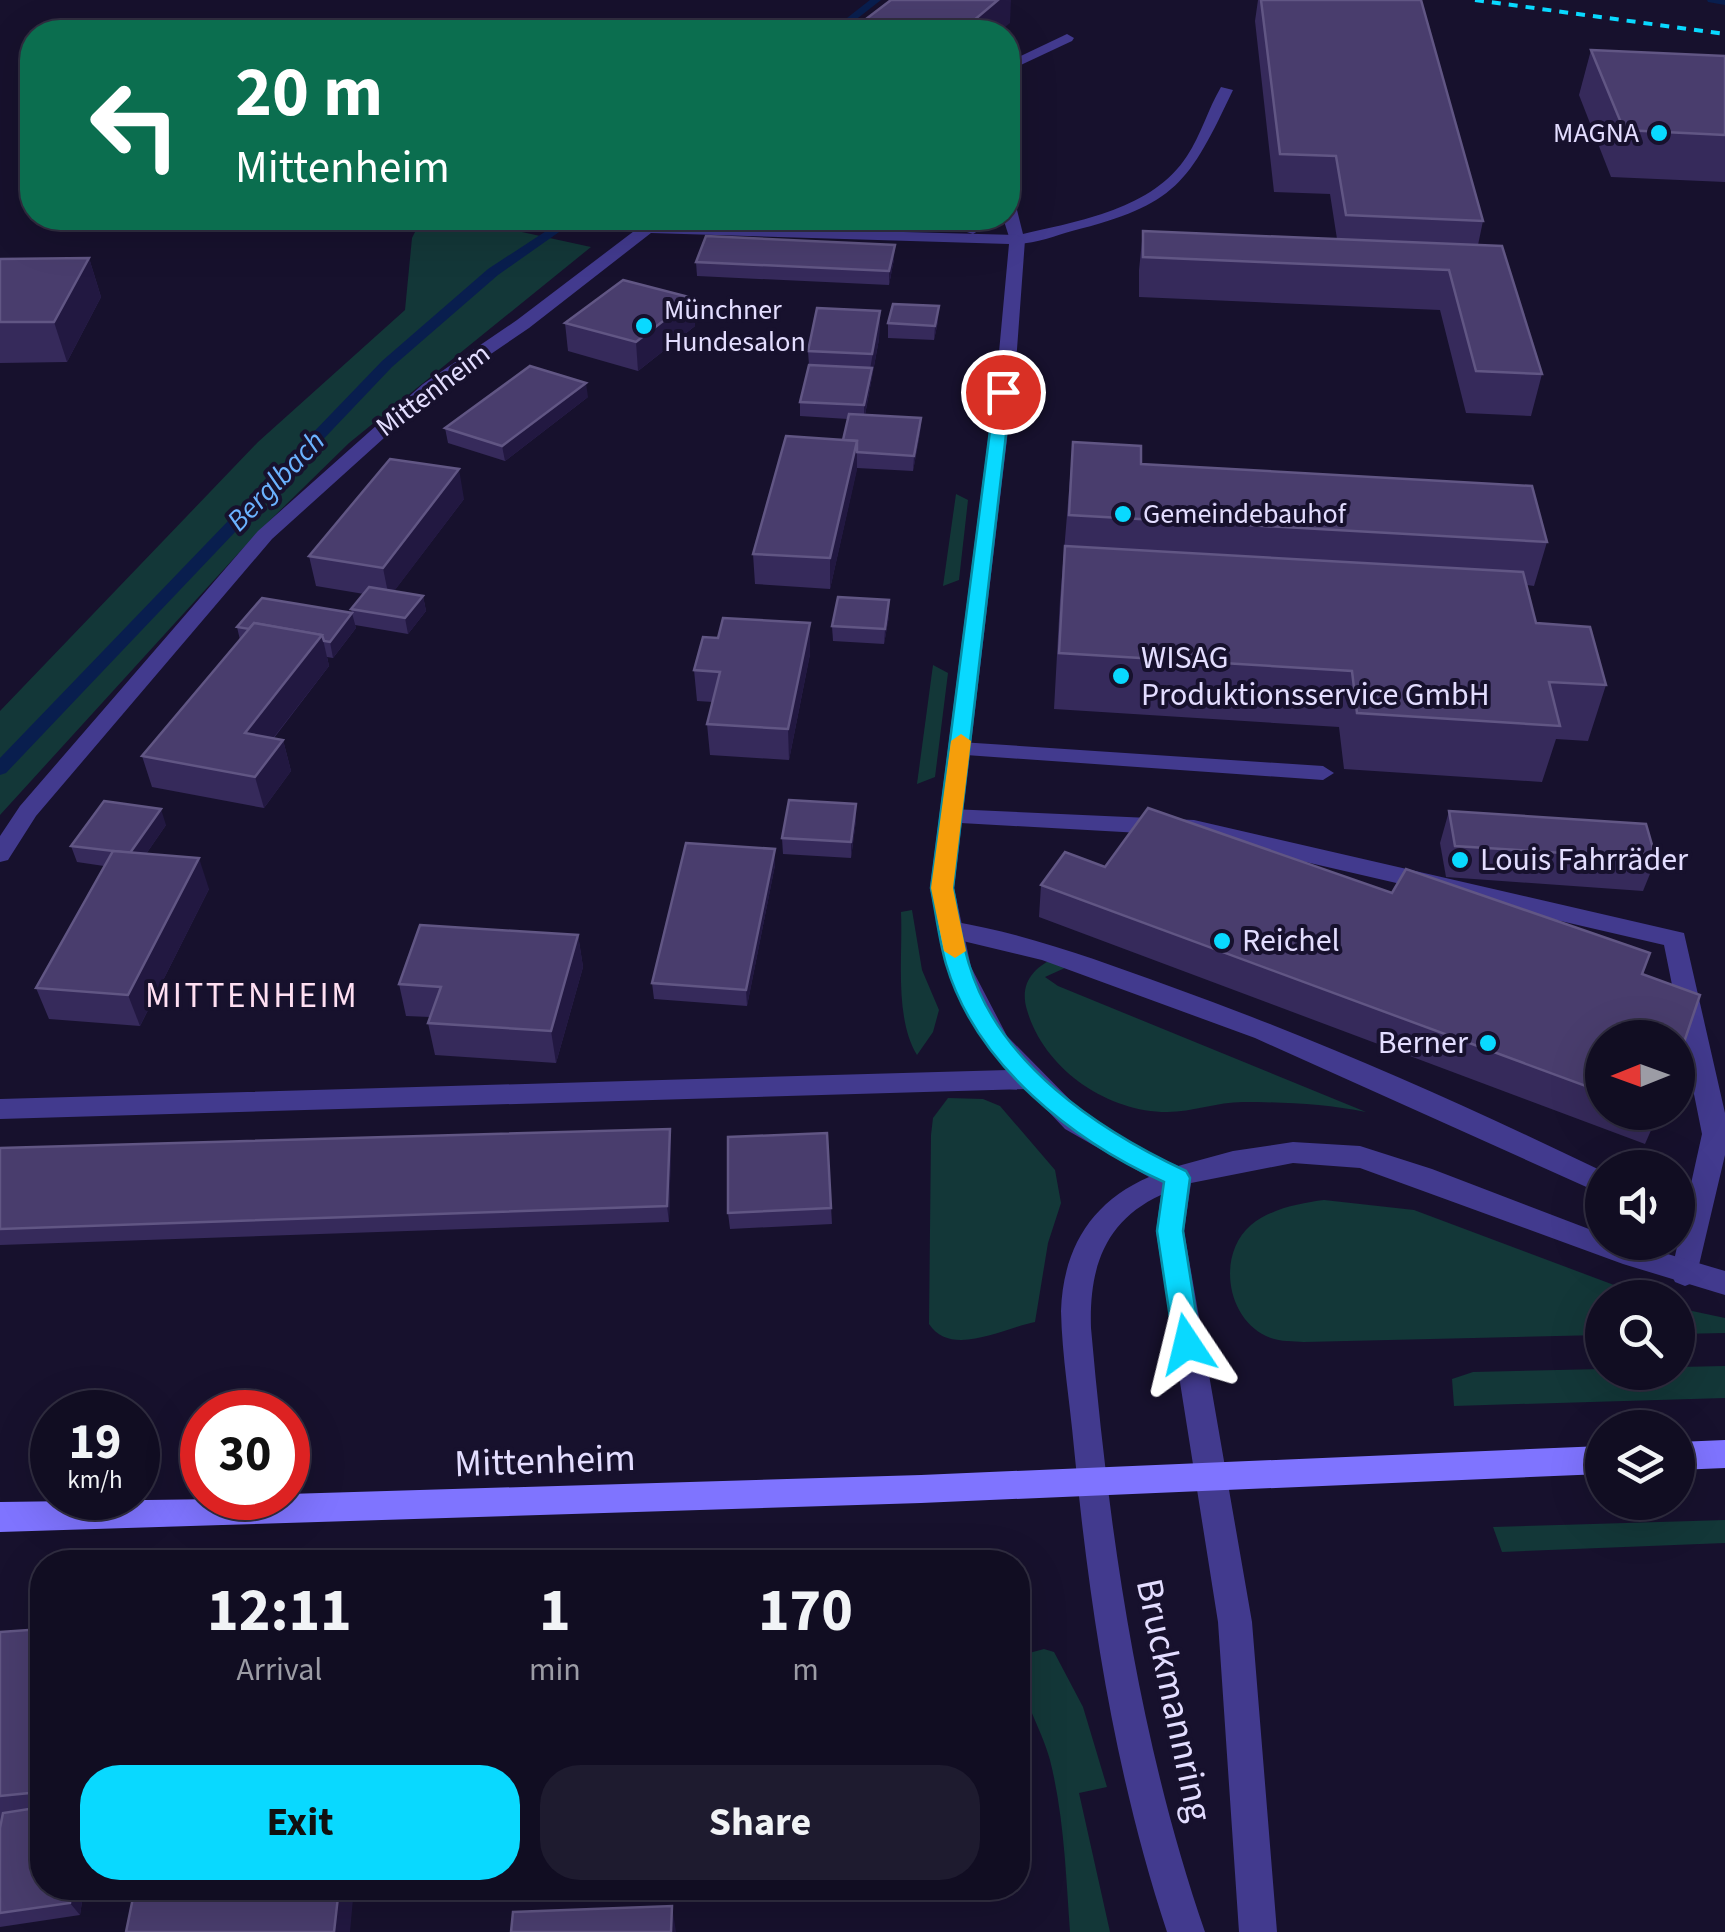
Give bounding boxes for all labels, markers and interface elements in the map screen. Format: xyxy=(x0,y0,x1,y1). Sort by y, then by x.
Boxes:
text: 20 m xyxy=(235,43,383,143)
icon: left xyxy=(70,60,200,190)
place label: MAGNA xyxy=(1553,113,1640,153)
marker: MAGNA xyxy=(1648,122,1670,144)
text: Mittenheim xyxy=(235,136,450,200)
place label: Münchner Hundesalon xyxy=(664,290,806,362)
marker: Münchner Hundesalon xyxy=(633,315,655,337)
street label: Mittenheim xyxy=(368,334,498,446)
pin xyxy=(961,350,1046,435)
icon: arrive xyxy=(976,365,1031,420)
water label: Berglbach xyxy=(217,421,335,541)
place label: Gemeindebauhof xyxy=(1143,494,1347,534)
marker: Gemeindebauhof xyxy=(1112,503,1134,525)
place label: WISAG Produktionsservice GmbH xyxy=(1141,635,1490,718)
marker: WISAG Produktionsservice GmbH xyxy=(1110,665,1132,687)
place label: Louis Fahrräder xyxy=(1480,837,1689,883)
marker: Louis Fahrräder xyxy=(1449,849,1471,871)
place label: Reichel xyxy=(1242,918,1340,964)
marker: Reichel xyxy=(1211,930,1233,952)
district label: MITTENHEIM xyxy=(145,971,359,1021)
place label: Berner xyxy=(1378,1020,1469,1066)
north arrow xyxy=(1585,1020,1695,1130)
map controls xyxy=(1585,1020,1695,1520)
marker: Berner xyxy=(1477,1032,1499,1054)
button: sound xyxy=(1585,1150,1695,1260)
button: search xyxy=(1585,1280,1695,1390)
position arrow xyxy=(1135,1292,1239,1396)
speed limit sign: 30 xyxy=(180,1390,310,1520)
text: 19 xyxy=(69,1407,121,1478)
button: layers xyxy=(1585,1410,1695,1520)
street label: Mittenheim xyxy=(453,1431,637,1491)
text: km/h xyxy=(67,1462,123,1498)
text: 12:11 xyxy=(207,1569,352,1654)
text: 1 xyxy=(539,1569,571,1654)
text: 170 xyxy=(758,1569,853,1654)
street label: Bruckmannring xyxy=(1122,1574,1226,1826)
text: Arrival xyxy=(236,1647,322,1693)
text: min xyxy=(529,1647,581,1693)
text: m xyxy=(792,1647,819,1693)
button: Exit xyxy=(80,1765,520,1880)
button: Share xyxy=(540,1765,980,1880)

